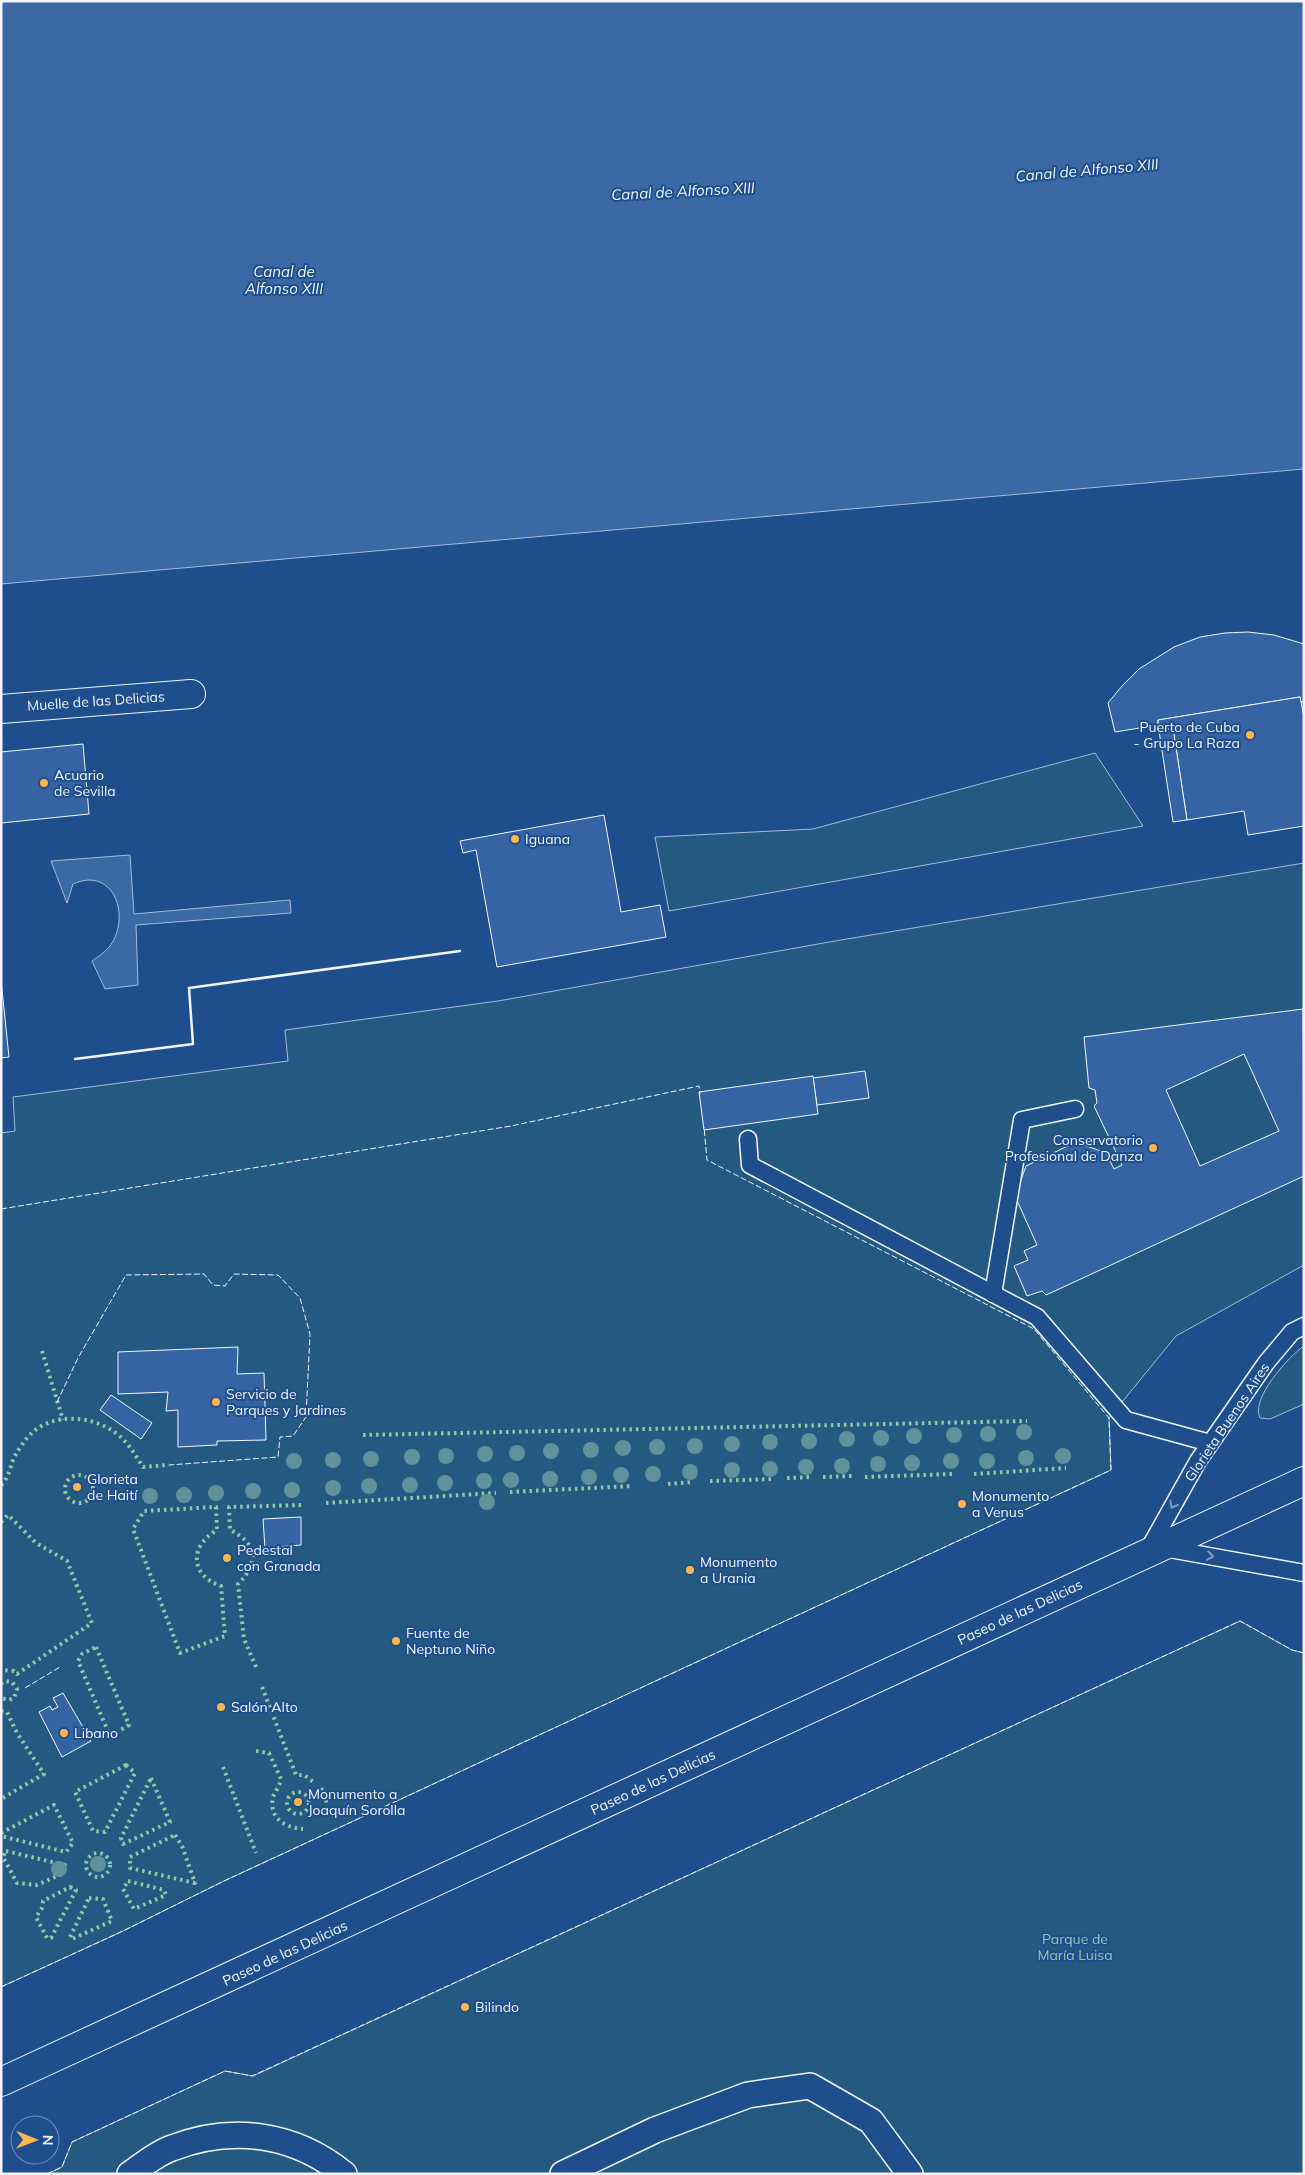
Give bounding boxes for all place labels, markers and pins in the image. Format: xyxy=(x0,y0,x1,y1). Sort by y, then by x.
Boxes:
place label: Puerto de Cuba - Grupo La Raza xyxy=(1134,718,1240,752)
marker: Puerto de Cuba - Grupo La Raza xyxy=(1244,729,1256,741)
place label: Acuario de Sevilla xyxy=(54,766,116,800)
marker: Acuario de Sevilla xyxy=(38,777,50,789)
place label: Iguana xyxy=(525,830,570,848)
marker: Iguana xyxy=(509,833,521,845)
place label: Conservatorio Profesional de Danza xyxy=(1005,1131,1143,1165)
marker: Conservatorio Profesional de Danza xyxy=(1147,1142,1159,1154)
place label: Servicio de Parques y Jardines xyxy=(226,1385,346,1419)
marker: Servicio de Parques y Jardines xyxy=(210,1396,222,1408)
place label: Glorieta de Haití xyxy=(87,1470,138,1504)
marker: Glorieta de Haití xyxy=(71,1481,83,1493)
place label: Monumento a Venus xyxy=(972,1487,1049,1521)
marker: Monumento a Venus xyxy=(956,1498,968,1510)
place label: Pedestal con Granada xyxy=(237,1541,321,1575)
marker: Pedestal con Granada xyxy=(221,1552,233,1564)
place label: Monumento a Urania xyxy=(700,1553,777,1587)
marker: Monumento a Urania xyxy=(684,1564,696,1576)
place label: Fuente de Neptuno Niño xyxy=(406,1624,495,1658)
marker: Fuente de Neptuno Niño xyxy=(390,1635,402,1647)
place label: Salón Alto xyxy=(231,1698,298,1716)
marker: Salón Alto xyxy=(215,1701,227,1713)
place label: Libano xyxy=(74,1724,118,1742)
marker: Libano xyxy=(58,1727,70,1739)
place label: Monumento a Joaquín Sorolla xyxy=(308,1785,405,1819)
marker: Monumento a Joaquín Sorolla xyxy=(292,1796,304,1808)
place label: Bilindo xyxy=(475,1998,519,2016)
marker: Bilindo xyxy=(459,2001,471,2013)

